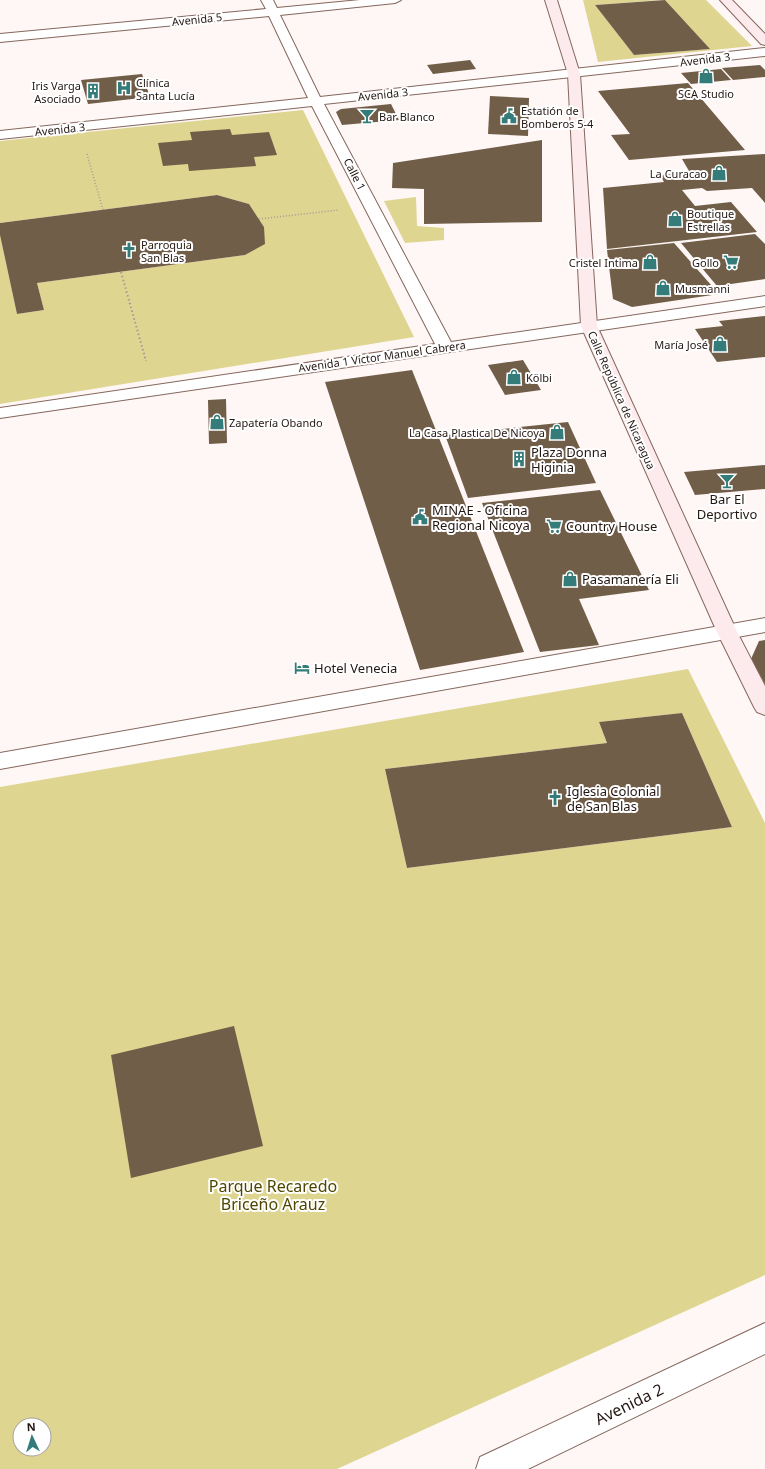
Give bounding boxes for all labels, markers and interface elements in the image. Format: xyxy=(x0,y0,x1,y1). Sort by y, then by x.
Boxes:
street label: Avenida 5 xyxy=(171,9,223,29)
street label: Avenida 3 xyxy=(679,48,731,70)
shop icon: SCA Studio xyxy=(697,67,715,85)
place label: Clínica Santa Lucía xyxy=(136,75,195,103)
place label: Iris Varga Asociado xyxy=(32,78,81,106)
hospital icon: Clínica Santa Lucía xyxy=(115,79,133,97)
building icon: Iris Varga Asociado xyxy=(84,82,102,100)
street label: Avenida 3 xyxy=(357,84,409,104)
place label: SCA Studio xyxy=(678,86,734,101)
place label: Estatión de Bomberos 5-4 xyxy=(521,103,594,131)
bar icon: Bar Blanco xyxy=(358,107,376,125)
public building icon: Estatión de Bomberos 5-4 xyxy=(500,107,518,125)
place label: Bar Blanco xyxy=(379,109,435,124)
street label: Avenida 3 xyxy=(34,119,86,139)
street label: Calle 1 xyxy=(341,155,369,193)
shop icon: La Curacao xyxy=(710,164,728,182)
place label: La Curacao xyxy=(650,166,707,181)
place label: Boutique Estrellas xyxy=(687,206,734,234)
shop icon: Boutique Estrellas xyxy=(666,210,684,228)
place label: Parroquia San Blas xyxy=(141,237,192,265)
church icon: Parroquia San Blas xyxy=(120,241,138,259)
shop icon: Cristel Intima xyxy=(641,253,659,271)
supermarket icon: Gollo xyxy=(722,253,740,271)
place label: Cristel Intima xyxy=(569,255,638,270)
place label: Gollo xyxy=(692,255,719,270)
shop icon: Musmanni xyxy=(654,279,672,297)
place label: Musmanni xyxy=(675,281,730,296)
street label: Calle República de Nicaragua xyxy=(585,328,659,472)
shop icon: María José xyxy=(711,335,729,353)
street label: Avenida 1 Víctor Manuel Cabrera xyxy=(297,337,467,375)
place label: María José xyxy=(654,337,708,352)
shop icon: Kölbi xyxy=(505,368,523,386)
place label: Kölbi xyxy=(526,370,552,385)
shop icon: Zapatería Obando xyxy=(208,413,226,431)
place label: Zapatería Obando xyxy=(229,415,323,430)
shop icon: La Casa Plastica De Nicoya xyxy=(548,423,566,441)
place label: La Casa Plastica De Nicoya xyxy=(409,425,545,440)
place label: Plaza Donna Higinia xyxy=(531,443,607,476)
building icon: Plaza Donna Higinia xyxy=(510,450,528,468)
bar icon: Bar El Deportivo xyxy=(718,472,736,490)
place label: Bar El Deportivo xyxy=(697,490,757,523)
place label: MINAE - Oficina Regional Nicoya xyxy=(432,501,530,534)
public building icon: MINAE - Oficina Regional Nicoya xyxy=(411,508,429,526)
supermarket icon: Country House xyxy=(545,517,563,535)
place label: Country House xyxy=(566,517,657,535)
shop icon: Pasamanería Eli xyxy=(561,570,579,588)
place label: Pasamanería Eli xyxy=(582,570,679,588)
hotel icon: Hotel Venecia xyxy=(293,659,311,677)
place label: Hotel Venecia xyxy=(314,659,397,677)
place label: Iglesia Colonial de San Blas xyxy=(567,782,660,815)
church icon: Iglesia Colonial de San Blas xyxy=(546,789,564,807)
park label: Parque Recaredo Briceño Arauz xyxy=(209,1175,337,1215)
street label: Avenida 2 xyxy=(591,1378,667,1430)
north arrow xyxy=(12,1417,52,1457)
text: N xyxy=(26,1419,36,1434)

